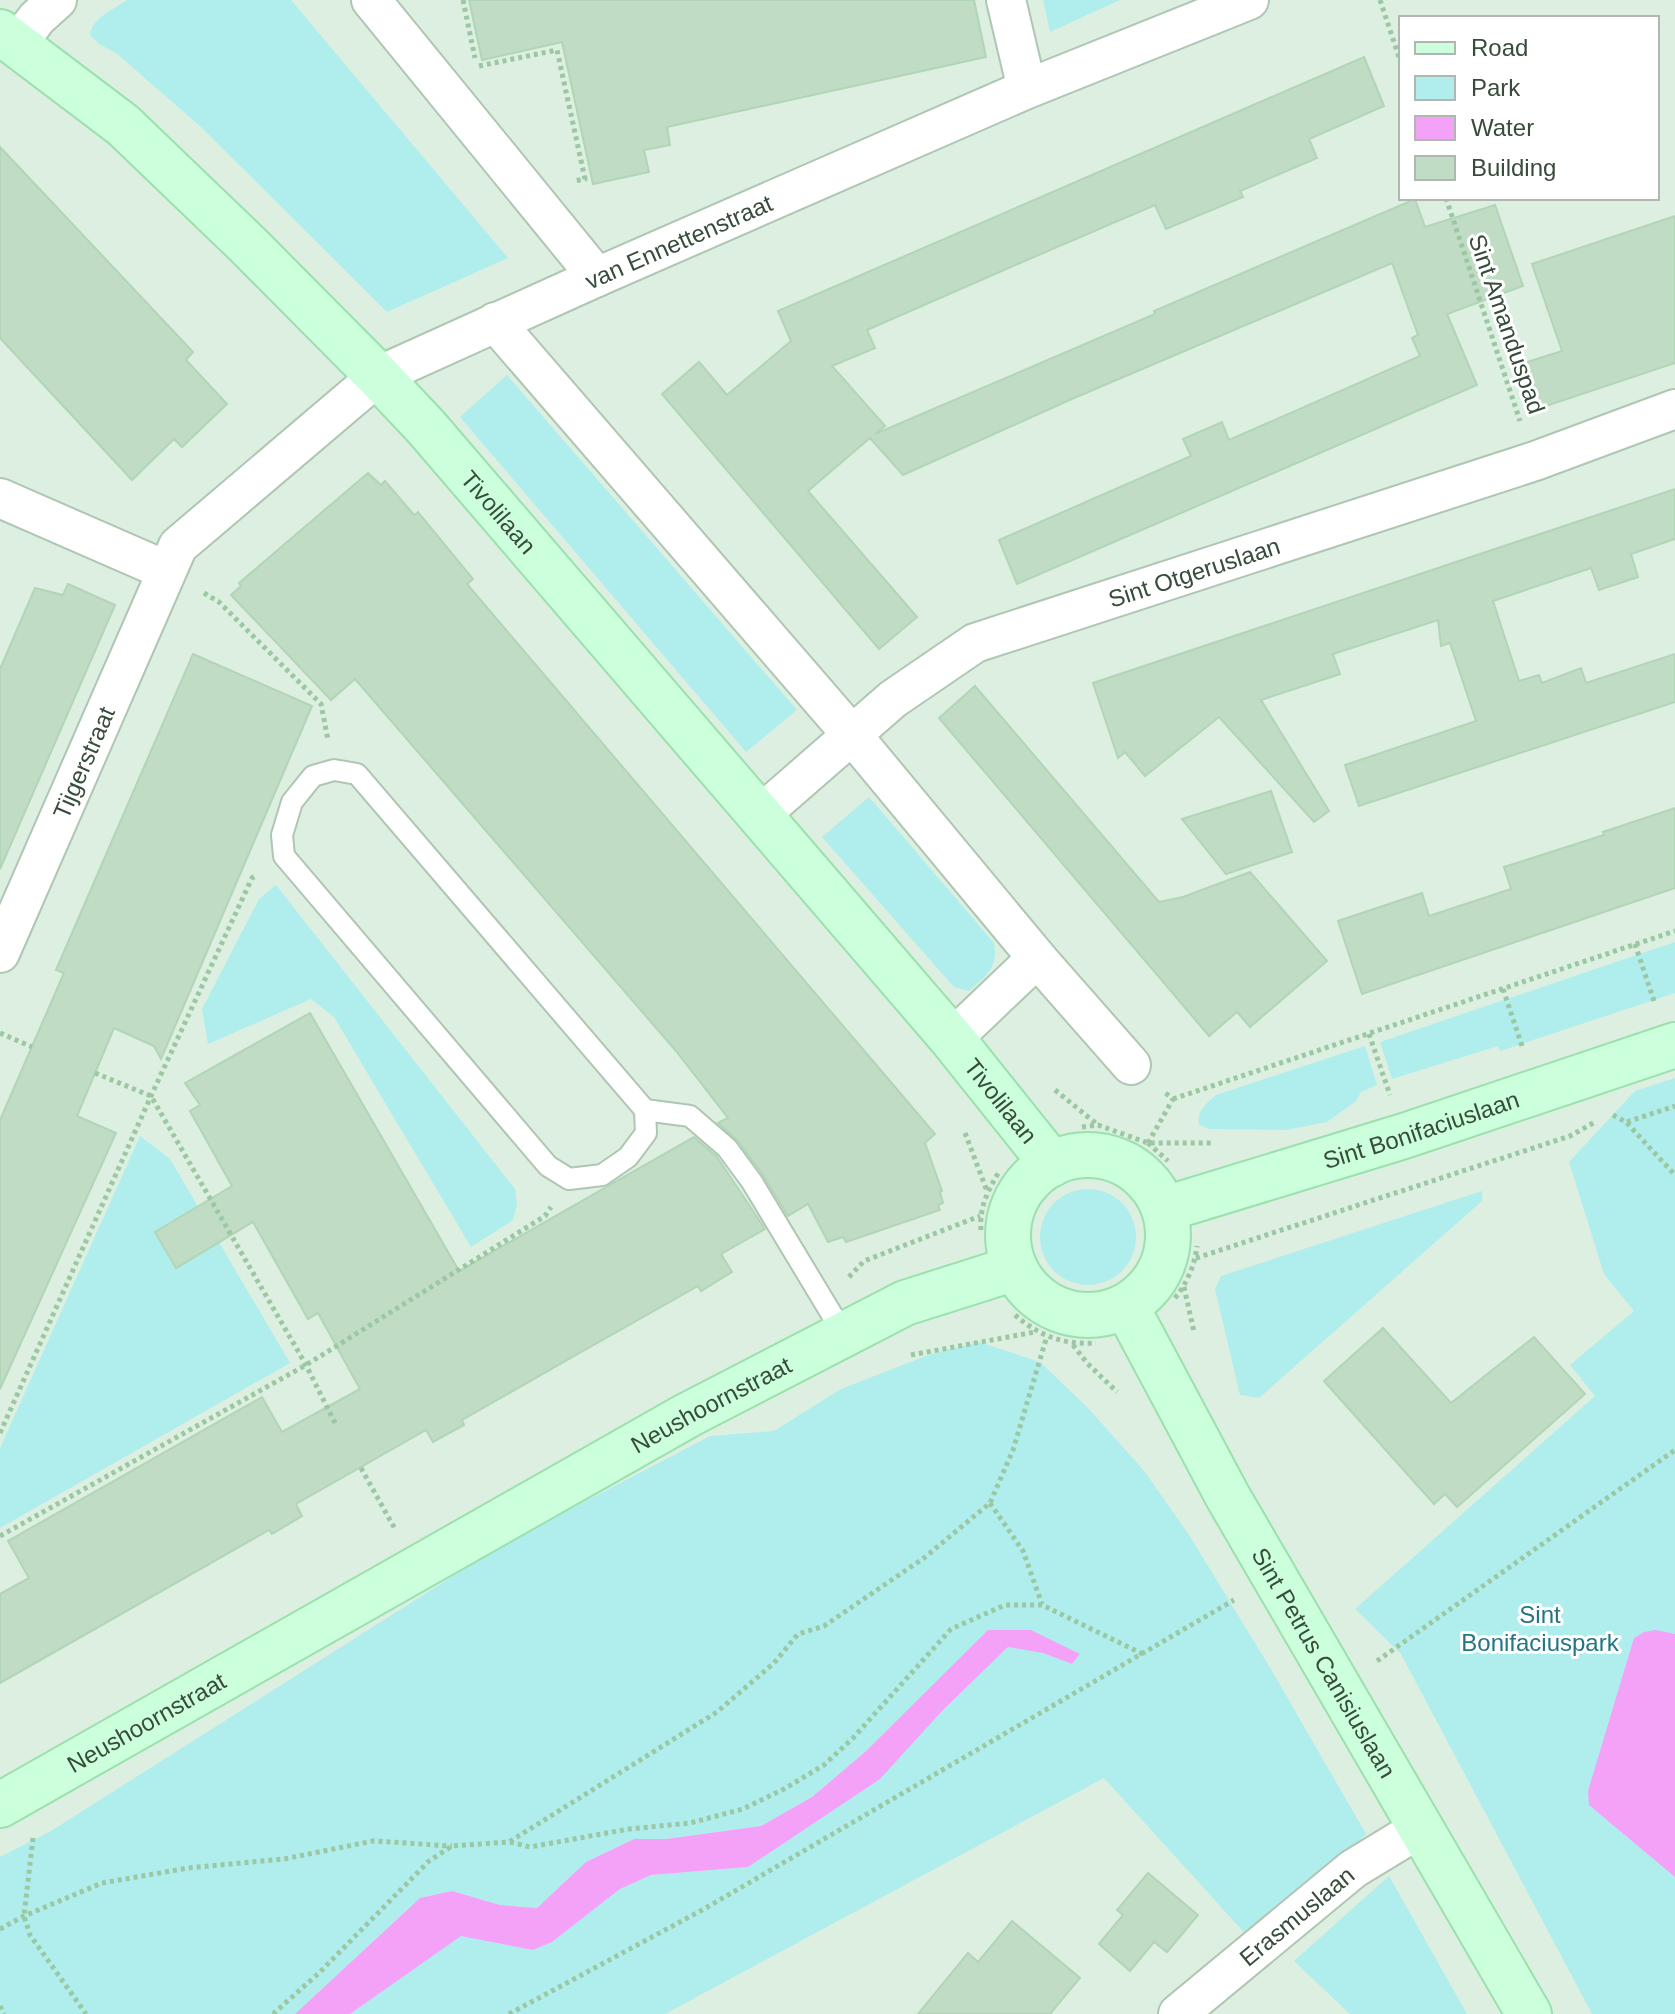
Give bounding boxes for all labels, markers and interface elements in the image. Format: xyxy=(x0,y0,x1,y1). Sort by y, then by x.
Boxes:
legend xyxy=(1399,16,1659,200)
text: Road xyxy=(1471,34,1528,61)
text: Park xyxy=(1471,74,1521,101)
text: Water xyxy=(1471,114,1534,141)
text: Building xyxy=(1471,154,1556,181)
street label: van Ennettenstraat xyxy=(581,188,777,294)
street label: Sint Amanduspad xyxy=(1464,231,1550,417)
street label: Tivolilaan xyxy=(456,465,542,559)
street label: Sint Otgeruslaan xyxy=(1105,531,1283,612)
street label: Tijgerstraat xyxy=(47,702,120,822)
street label: Tivolilaan xyxy=(959,1053,1043,1148)
street label: Sint Bonifaciuslaan xyxy=(1320,1085,1522,1173)
street label: Neushoornstraat xyxy=(626,1351,796,1458)
street label: Sint Petrus Canisiuslaan xyxy=(1247,1543,1402,1782)
park label: Sint Bonifaciuspark xyxy=(1461,1601,1620,1656)
street label: Neushoornstraat xyxy=(62,1666,230,1778)
street label: Erasmuslaan xyxy=(1234,1861,1359,1971)

